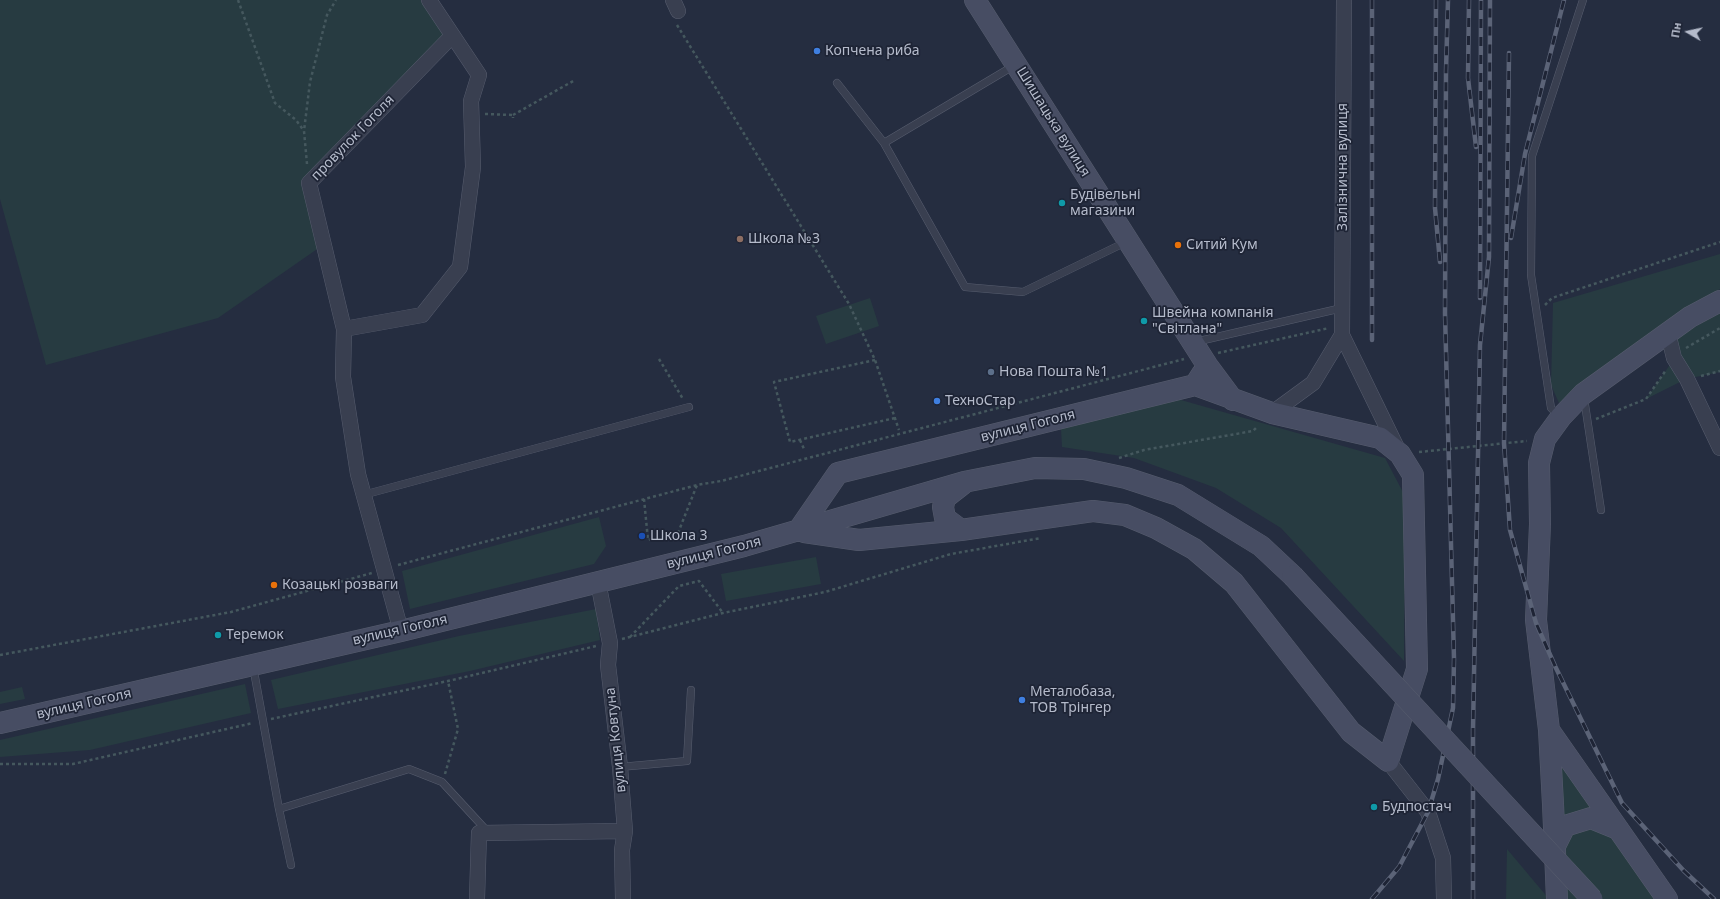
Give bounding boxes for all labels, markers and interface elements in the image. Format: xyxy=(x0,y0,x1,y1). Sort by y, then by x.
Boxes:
north arrow xyxy=(1668,12,1708,52)
text: Пн xyxy=(1667,21,1684,39)
place label: Копчена риба xyxy=(825,43,920,59)
marker: Копчена риба xyxy=(812,46,822,56)
street label: Шишацька вулиця xyxy=(1012,64,1094,180)
street label: провулок Гоголя xyxy=(308,92,398,184)
street label: Залізнична вулиця xyxy=(1335,103,1351,231)
place label: Будівельні магазини xyxy=(1070,187,1141,220)
marker: Будівельні магазини xyxy=(1057,198,1067,208)
place label: Школа №3 xyxy=(748,231,820,247)
marker: Школа №3 xyxy=(735,234,745,244)
place label: Ситий Кум xyxy=(1186,237,1258,253)
marker: Ситий Кум xyxy=(1173,240,1183,250)
place label: Швейна компанія "Світлана" xyxy=(1152,305,1274,338)
marker: Швейна компанія "Світлана" xyxy=(1139,316,1149,326)
place label: Нова Пошта №1 xyxy=(999,364,1108,380)
marker: Нова Пошта №1 xyxy=(986,367,996,377)
place label: ТехноСтар xyxy=(945,393,1015,409)
marker: ТехноСтар xyxy=(932,396,942,406)
street label: вулиця Гоголя xyxy=(979,406,1077,446)
place label: Школа 3 xyxy=(650,528,708,544)
marker: Школа 3 xyxy=(637,531,647,541)
street label: вулиця Гоголя xyxy=(665,533,763,573)
place label: Козацькі розваги xyxy=(282,577,398,593)
marker: Козацькі розваги xyxy=(269,580,279,590)
street label: вулиця Гоголя xyxy=(351,611,449,649)
place label: Теремок xyxy=(226,627,284,643)
marker: Теремок xyxy=(213,630,223,640)
place label: Металобаза, ТОВ Трінгер xyxy=(1030,684,1116,716)
street label: вулиця Гоголя xyxy=(35,685,133,723)
street label: вулиця Ковтуна xyxy=(602,686,630,794)
marker: Металобаза, ТОВ Трінгер xyxy=(1017,695,1027,705)
place label: Будпостач xyxy=(1382,799,1452,815)
marker: Будпостач xyxy=(1369,802,1379,812)

